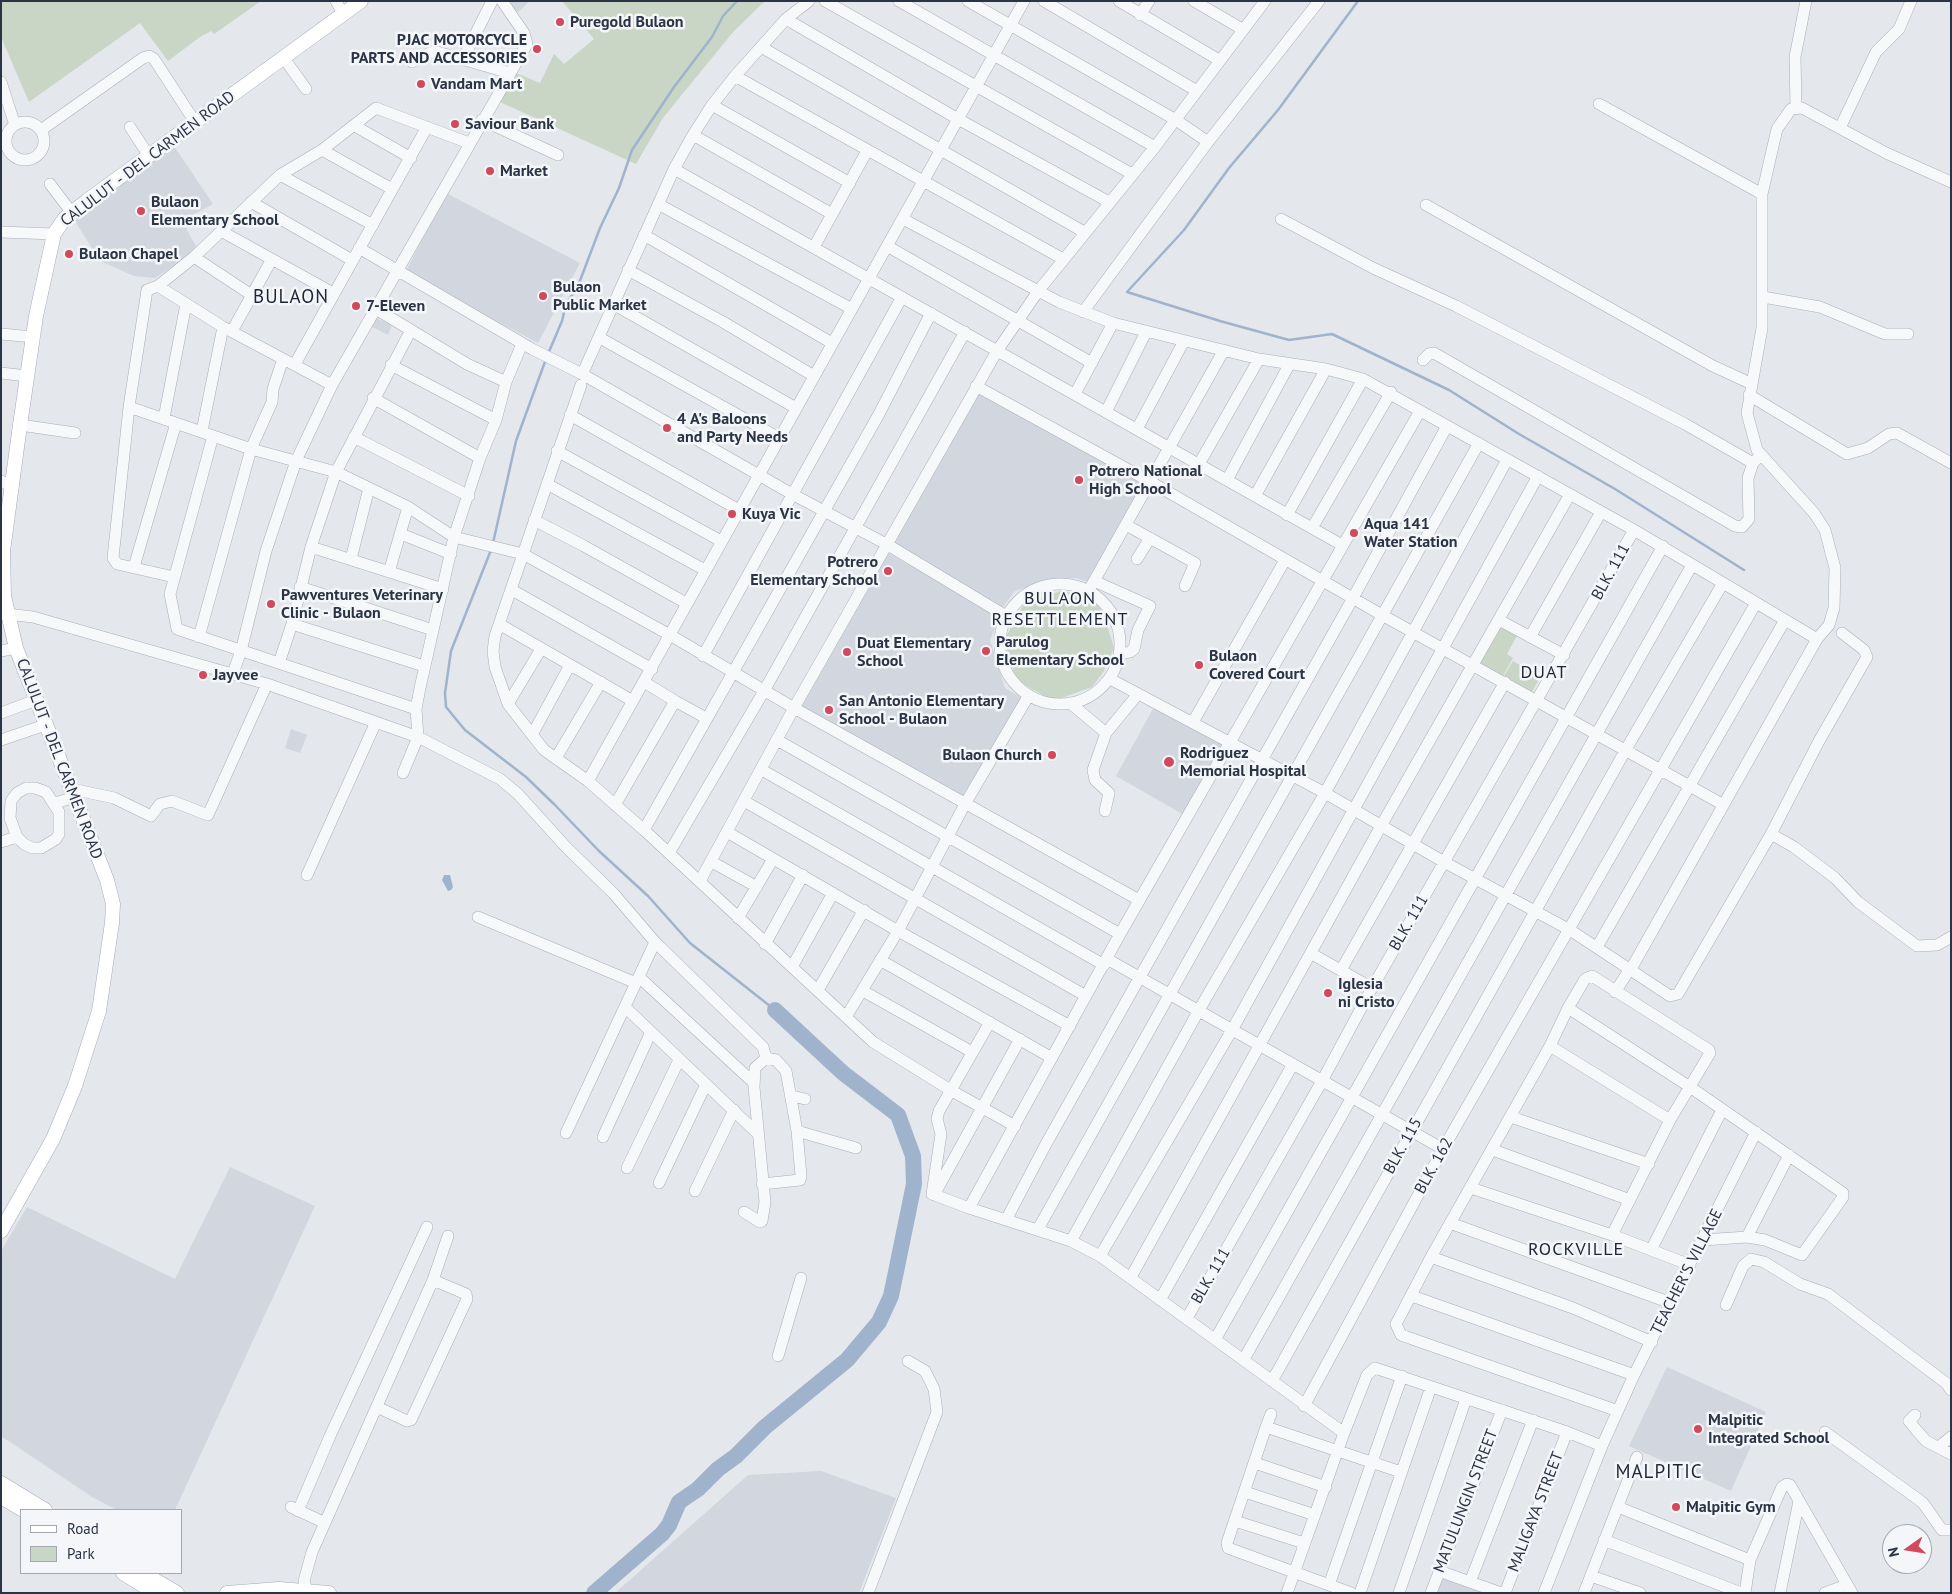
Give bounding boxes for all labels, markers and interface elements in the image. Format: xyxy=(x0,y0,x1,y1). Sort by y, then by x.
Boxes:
place label: Puregold Bulaon xyxy=(570,12,684,32)
marker: Puregold Bulaon xyxy=(554,16,566,28)
place label: PJAC MOTORCYCLE PARTS AND ACCESSORIES xyxy=(351,30,527,68)
marker: PJAC MOTORCYCLE PARTS AND ACCESSORIES xyxy=(531,43,543,55)
place label: Vandam Mart xyxy=(431,74,522,94)
marker: Vandam Mart xyxy=(415,78,427,90)
street label: CALULUT - DEL CARMEN ROAD xyxy=(57,87,239,231)
place label: Saviour Bank xyxy=(465,114,554,134)
marker: Saviour Bank xyxy=(449,118,461,130)
place label: Market xyxy=(500,161,548,181)
marker: Market xyxy=(484,165,496,177)
place label: Bulaon Elementary School xyxy=(151,192,279,230)
marker: Bulaon Elementary School xyxy=(135,205,147,217)
place label: Bulaon Chapel xyxy=(79,244,178,264)
marker: Bulaon Chapel xyxy=(63,248,75,260)
place label: Bulaon Public Market xyxy=(553,277,647,315)
district label: BULAON xyxy=(252,287,330,309)
marker: Bulaon Public Market xyxy=(537,290,549,302)
place label: 7-Eleven xyxy=(366,296,425,316)
marker: 7-Eleven xyxy=(350,300,362,312)
place label: 4 A's Baloons and Party Needs xyxy=(677,409,788,447)
marker: 4 A's Baloons and Party Needs xyxy=(661,422,673,434)
place label: Potrero National High School xyxy=(1089,461,1202,499)
marker: Potrero National High School xyxy=(1073,474,1085,486)
place label: Kuya Vic xyxy=(742,504,801,524)
marker: Kuya Vic xyxy=(726,508,738,520)
place label: Aqua 141 Water Station xyxy=(1364,514,1457,552)
marker: Aqua 141 Water Station xyxy=(1348,527,1360,539)
street label: BLK. 111 xyxy=(1588,541,1634,603)
place label: Potrero Elementary School xyxy=(750,552,878,590)
marker: Potrero Elementary School xyxy=(882,565,894,577)
place label: Pawventures Veterinary Clinic - Bulaon xyxy=(281,585,443,623)
district label: BULAON RESETTLEMENT xyxy=(990,588,1130,630)
marker: Pawventures Veterinary Clinic - Bulaon xyxy=(265,598,277,610)
place label: Parulog Elementary School xyxy=(996,632,1124,670)
place label: Duat Elementary School xyxy=(857,633,971,671)
marker: Parulog Elementary School xyxy=(980,645,992,657)
marker: Duat Elementary School xyxy=(841,646,853,658)
place label: Bulaon Covered Court xyxy=(1209,646,1305,684)
street label: CALULUT - DEL CARMEN ROAD xyxy=(12,656,106,862)
marker: Bulaon Covered Court xyxy=(1193,659,1205,671)
district label: DUAT xyxy=(1520,662,1568,684)
place label: Jayvee xyxy=(213,665,258,685)
marker: Jayvee xyxy=(197,669,209,681)
place label: San Antonio Elementary School - Bulaon xyxy=(839,691,1004,729)
marker: San Antonio Elementary School - Bulaon xyxy=(823,704,835,716)
place label: Rodriguez Memorial Hospital xyxy=(1180,743,1306,781)
place label: Bulaon Church xyxy=(942,745,1042,765)
marker: Bulaon Church xyxy=(1046,749,1058,761)
marker: Rodriguez Memorial Hospital xyxy=(1162,755,1176,769)
street label: BLK. 111 xyxy=(1385,892,1433,954)
place label: Iglesia ni Cristo xyxy=(1338,974,1395,1012)
marker: Iglesia ni Cristo xyxy=(1322,987,1334,999)
street label: BLK. 115 xyxy=(1380,1115,1426,1177)
street label: BLK. 162 xyxy=(1411,1135,1457,1197)
street label: TEACHER'S VILLAGE xyxy=(1647,1206,1727,1338)
district label: ROCKVILLE xyxy=(1527,1239,1625,1261)
street label: BLK. 111 xyxy=(1187,1245,1235,1307)
place label: Malpitic Integrated School xyxy=(1708,1410,1829,1448)
marker: Malpitic Integrated School xyxy=(1692,1423,1704,1435)
street label: MATULUNGIN STREET xyxy=(1430,1427,1502,1575)
street label: MALIGAYA STREET xyxy=(1504,1449,1568,1575)
district label: MALPITIC xyxy=(1614,1462,1704,1484)
place label: Malpitic Gym xyxy=(1686,1497,1776,1517)
marker: Malpitic Gym xyxy=(1670,1501,1682,1513)
legend xyxy=(20,1509,182,1574)
text: Road xyxy=(67,1519,99,1538)
north arrow xyxy=(1882,1524,1932,1574)
text: Park xyxy=(67,1544,95,1563)
text: N xyxy=(1884,1546,1903,1559)

